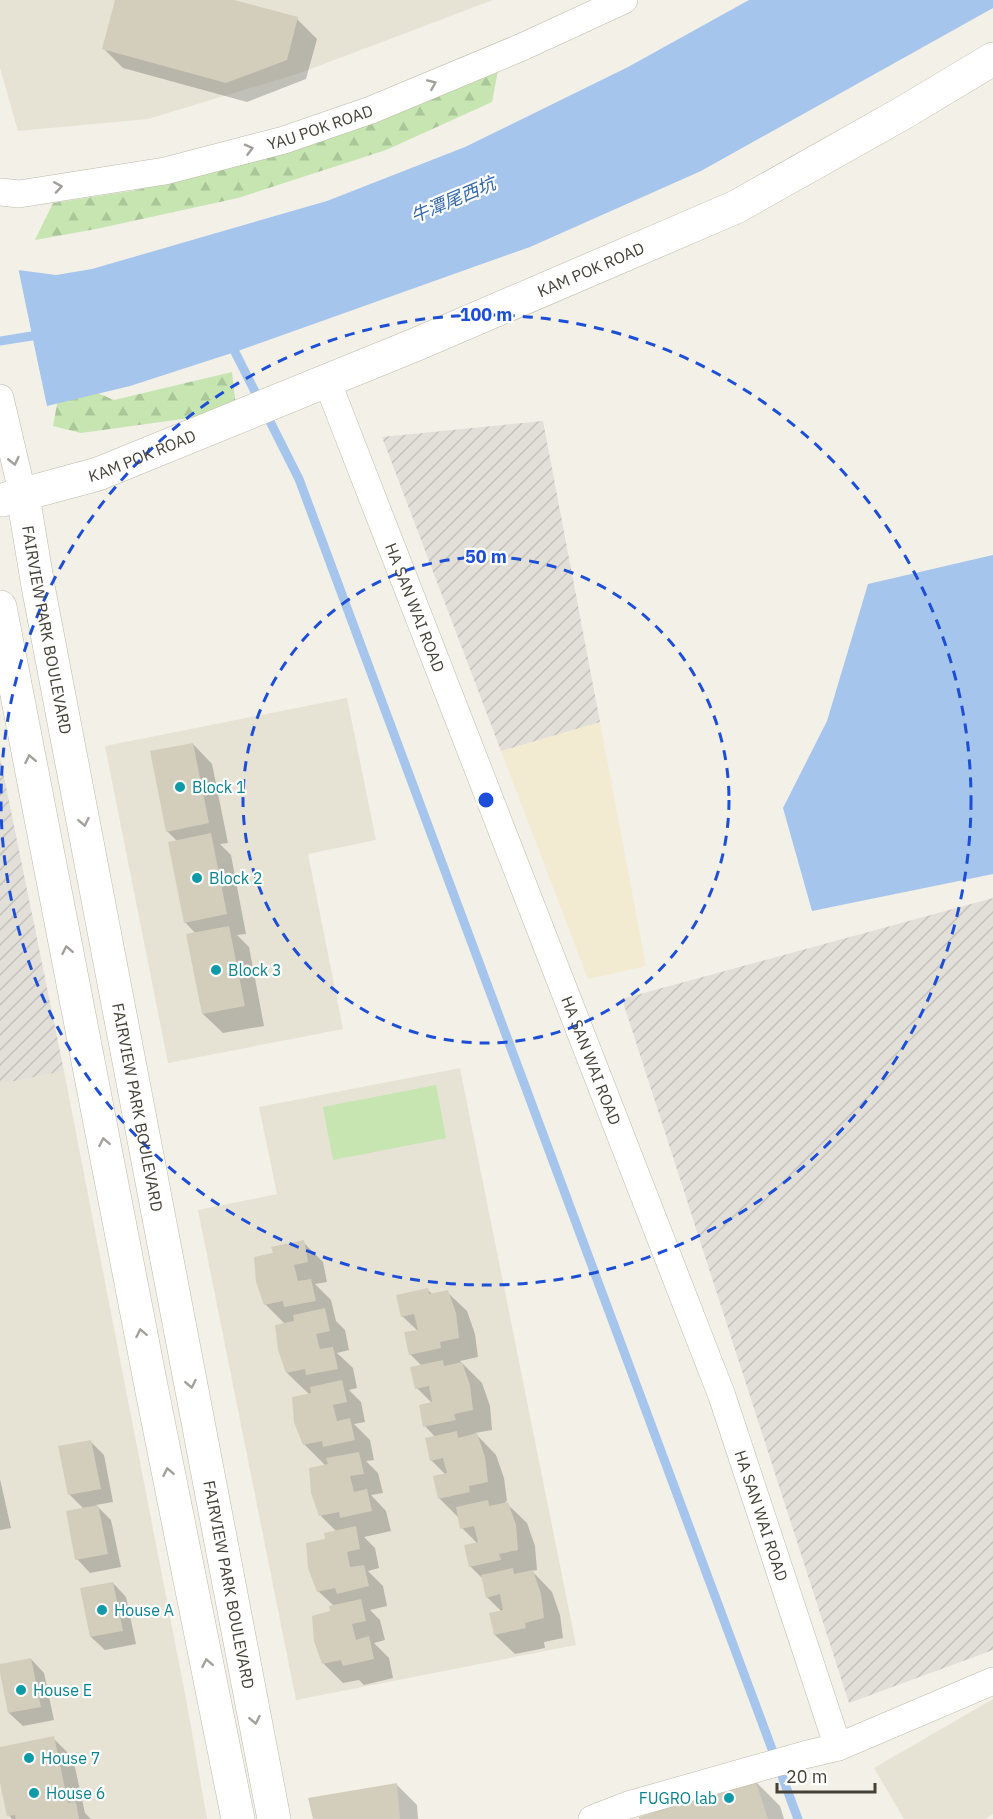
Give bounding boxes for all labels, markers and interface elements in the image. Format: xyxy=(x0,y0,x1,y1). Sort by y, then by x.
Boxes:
one-way arrow xyxy=(426,79,437,91)
street label: YAU POK ROAD xyxy=(265,100,376,154)
one-way arrow xyxy=(244,144,254,157)
water label: 牛潭尾西坑 xyxy=(407,170,501,228)
one-way arrow xyxy=(53,182,63,194)
street label: KAM POK ROAD xyxy=(534,238,647,301)
text: 100 m xyxy=(460,303,512,326)
street label: KAM POK ROAD xyxy=(86,425,199,486)
one-way arrow xyxy=(7,456,20,466)
street label: FAIRVIEW PARK BOULEVARD xyxy=(18,524,76,736)
street label: HA SAN WAI ROAD xyxy=(381,540,449,675)
text: 50 m xyxy=(465,545,507,568)
one-way arrow xyxy=(24,754,37,764)
place label: Block 1 xyxy=(192,777,246,797)
marker: Block 1 xyxy=(173,780,187,794)
centre of rings xyxy=(476,790,496,810)
one-way arrow xyxy=(77,816,90,826)
place label: Block 2 xyxy=(209,868,263,888)
marker: Block 2 xyxy=(190,871,204,885)
one-way arrow xyxy=(61,946,74,956)
place label: Block 3 xyxy=(228,960,282,980)
marker: Block 3 xyxy=(209,963,223,977)
street label: HA SAN WAI ROAD xyxy=(557,993,626,1128)
street label: FAIRVIEW PARK BOULEVARD xyxy=(108,1001,168,1213)
one-way arrow xyxy=(98,1137,111,1147)
one-way arrow xyxy=(135,1329,148,1339)
one-way arrow xyxy=(184,1378,197,1388)
street label: HA SAN WAI ROAD xyxy=(731,1447,792,1584)
one-way arrow xyxy=(162,1468,175,1478)
street label: FAIRVIEW PARK BOULEVARD xyxy=(199,1479,259,1691)
place label: House A xyxy=(114,1600,174,1620)
marker: House A xyxy=(95,1603,109,1617)
one-way arrow xyxy=(201,1659,214,1669)
place label: House E xyxy=(33,1680,92,1700)
marker: House E xyxy=(14,1683,28,1697)
one-way arrow xyxy=(248,1714,261,1724)
place label: House 7 xyxy=(41,1748,100,1768)
marker: House 7 xyxy=(22,1751,36,1765)
scale bar xyxy=(777,1756,874,1794)
text: 20 m xyxy=(786,1765,828,1788)
place label: House 6 xyxy=(46,1783,105,1803)
marker: House 6 xyxy=(27,1786,41,1800)
place label: FUGRO lab xyxy=(639,1788,717,1808)
marker: FUGRO lab xyxy=(722,1791,736,1805)

